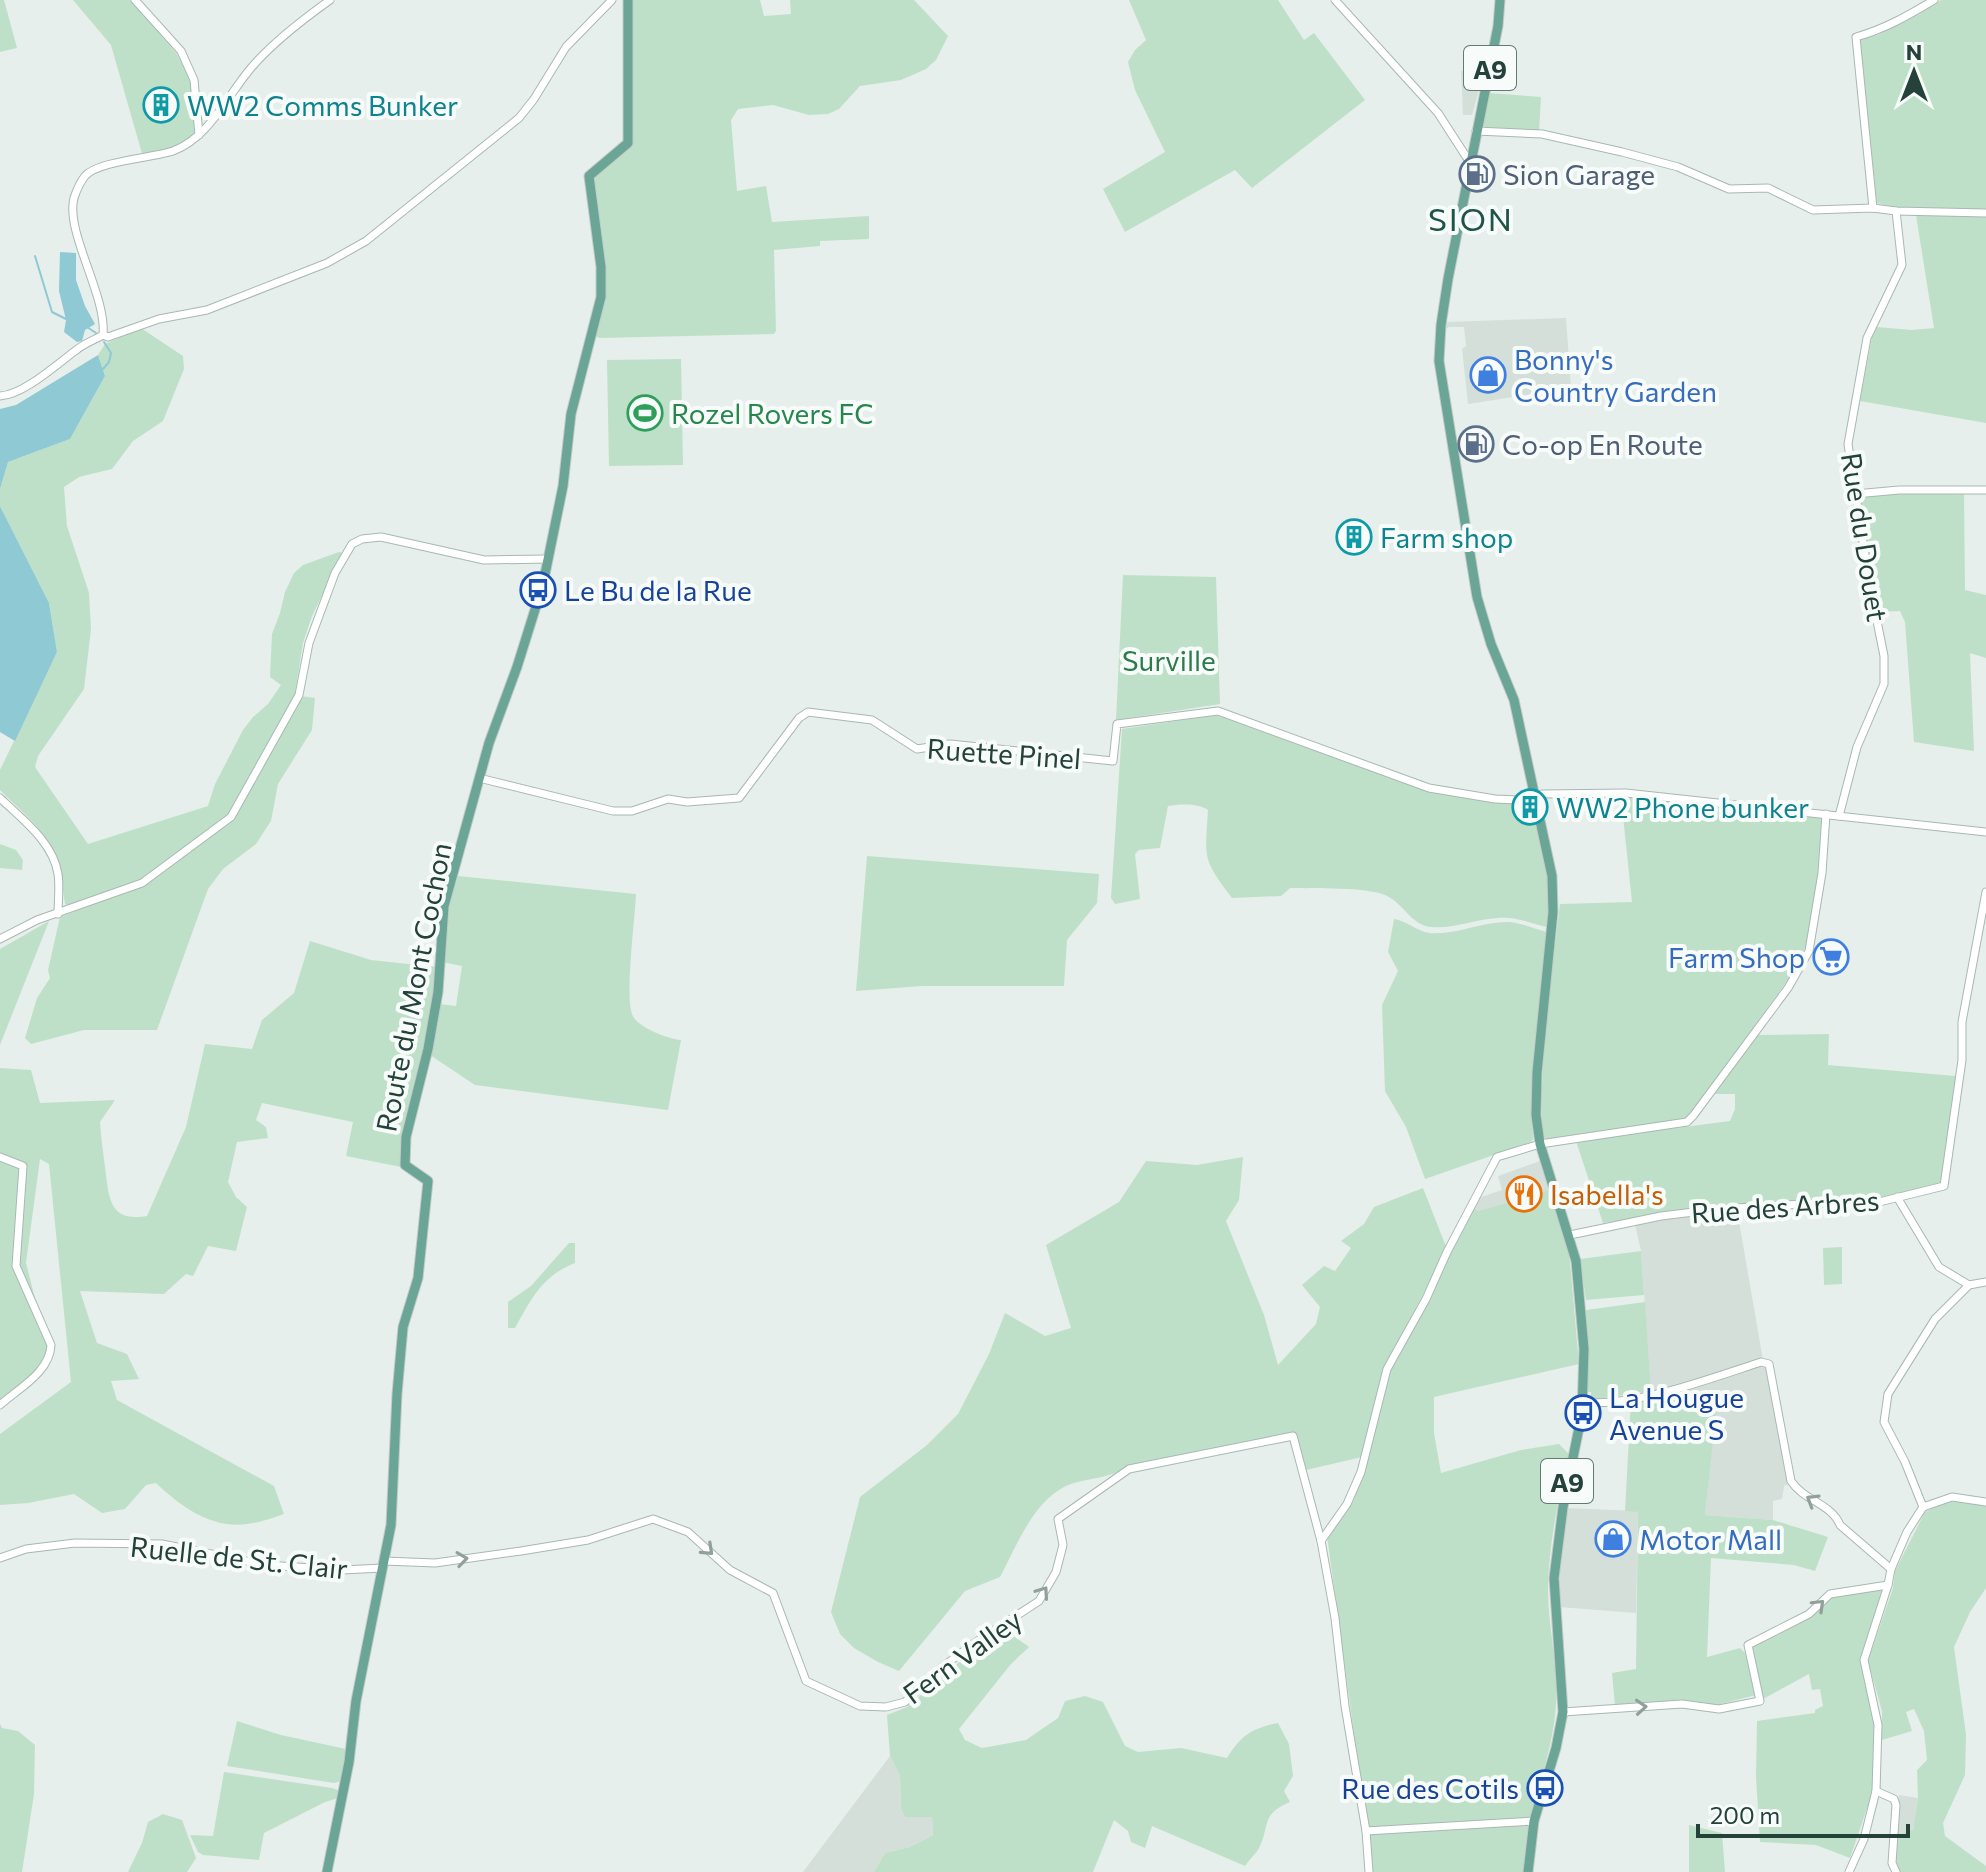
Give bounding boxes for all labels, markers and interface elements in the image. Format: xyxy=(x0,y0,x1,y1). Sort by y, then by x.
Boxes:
north arrow xyxy=(1874,32,1954,112)
text: N xyxy=(1906,38,1922,65)
road number: A9 xyxy=(1464,46,1516,90)
building icon: WW2 Comms Bunker xyxy=(142,86,180,124)
place label: WW2 Comms Bunker xyxy=(187,88,458,122)
fuel station icon: Sion Garage xyxy=(1458,155,1496,193)
place label: Sion Garage xyxy=(1503,157,1655,191)
district label: SION xyxy=(1428,198,1514,238)
place label: Bonny's Country Garden xyxy=(1514,342,1717,408)
shop icon: Bonny's Country Garden xyxy=(1469,356,1507,394)
sports icon: Rozel Rovers FC xyxy=(626,394,664,432)
place label: Rozel Rovers FC xyxy=(671,396,873,430)
fuel station icon: Co-op En Route xyxy=(1457,425,1495,463)
place label: Co-op En Route xyxy=(1502,427,1703,461)
street label: Rue du Douet xyxy=(1835,450,1895,624)
building icon: Farm shop xyxy=(1335,518,1373,556)
place label: Farm shop xyxy=(1380,520,1513,554)
bus stop icon: Le Bu de la Rue xyxy=(519,571,557,609)
place label: Le Bu de la Rue xyxy=(564,573,752,607)
park label: Surville xyxy=(1122,643,1216,677)
street label: Ruette Pinel xyxy=(926,731,1082,775)
building icon: WW2 Phone bunker xyxy=(1511,788,1549,826)
place label: WW2 Phone bunker xyxy=(1556,790,1809,824)
street label: Route du Mont Cochon xyxy=(368,840,458,1134)
supermarket icon: Farm Shop xyxy=(1812,938,1850,976)
place label: Farm Shop xyxy=(1668,940,1805,974)
restaurant icon: Isabella's xyxy=(1505,1175,1543,1213)
place label: Isabella's xyxy=(1550,1177,1664,1211)
street label: Rue des Arbres xyxy=(1690,1182,1880,1230)
place label: La Hougue Avenue S xyxy=(1609,1380,1744,1446)
bus stop icon: La Hougue Avenue S xyxy=(1564,1394,1602,1432)
road number: A9 xyxy=(1541,1459,1593,1503)
one-way arrow xyxy=(1806,1494,1821,1510)
shop icon: Motor Mall xyxy=(1594,1520,1632,1558)
place label: Motor Mall xyxy=(1639,1522,1782,1556)
street label: Ruelle de St. Clair xyxy=(129,1529,349,1585)
one-way arrow xyxy=(698,1540,713,1554)
one-way arrow xyxy=(455,1551,469,1568)
one-way arrow xyxy=(1033,1586,1048,1601)
one-way arrow xyxy=(1810,1600,1824,1614)
street label: Fern Valley xyxy=(896,1602,1028,1710)
one-way arrow xyxy=(1635,1699,1648,1716)
bus stop icon: Rue des Cotils xyxy=(1526,1769,1564,1807)
place label: Rue des Cotils xyxy=(1341,1771,1519,1805)
scale bar xyxy=(1698,1788,1908,1838)
text: 200 m xyxy=(1710,1800,1780,1829)

